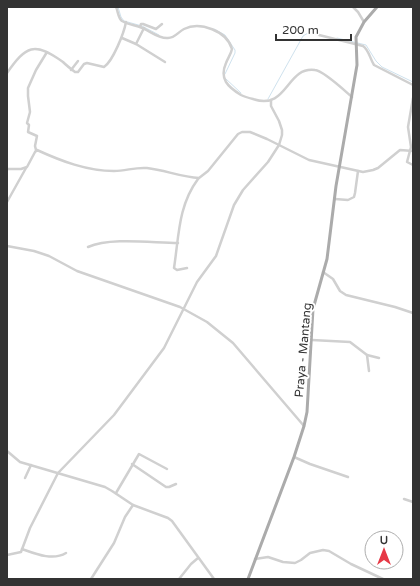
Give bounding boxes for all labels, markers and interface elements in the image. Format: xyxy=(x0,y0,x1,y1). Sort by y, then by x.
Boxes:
scale bar xyxy=(276,16,351,42)
text: 200 m xyxy=(282,23,319,37)
street label: Praya - Mantang xyxy=(292,302,314,398)
north arrow xyxy=(364,530,404,570)
text: U xyxy=(380,534,388,547)

